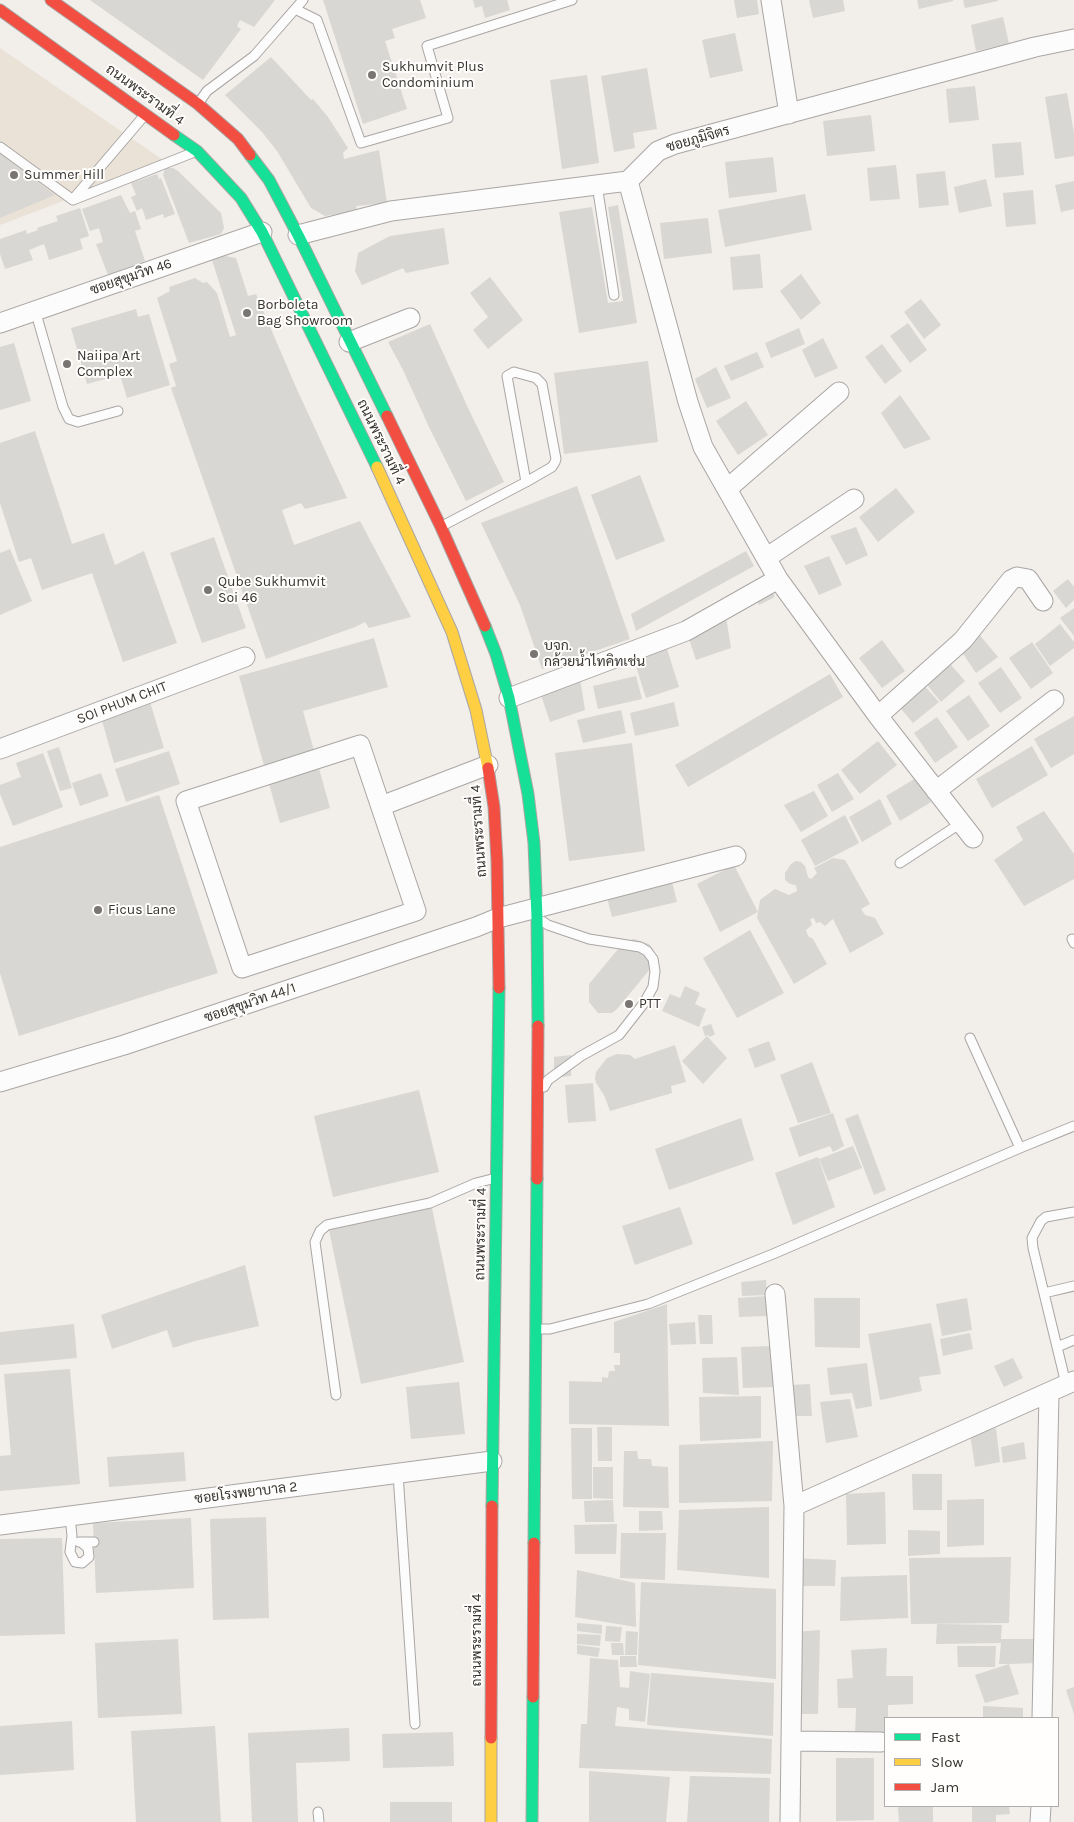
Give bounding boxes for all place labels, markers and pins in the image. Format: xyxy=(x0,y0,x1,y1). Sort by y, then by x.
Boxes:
place label: Sukhumvit Plus Condominium xyxy=(382,59,484,92)
marker: Sukhumvit Plus Condominium xyxy=(366,69,378,81)
place label: Summer Hill xyxy=(24,167,104,183)
marker: Summer Hill xyxy=(8,169,20,181)
place label: Borboleta Bag Showroom xyxy=(257,297,353,330)
marker: Borboleta Bag Showroom xyxy=(241,307,253,319)
place label: Naiipa Art Complex xyxy=(77,348,140,381)
marker: Naiipa Art Complex xyxy=(61,358,73,370)
place label: Qube Sukhumvit Soi 46 xyxy=(218,574,326,606)
marker: Qube Sukhumvit Soi 46 xyxy=(202,584,214,596)
place label: บจก. กล้วยน้ำไทคิทเช่น xyxy=(544,638,645,670)
marker: บจก. กล้วยน้ำไทคิทเช่น xyxy=(528,648,540,660)
place label: Ficus Lane xyxy=(108,902,176,918)
marker: Ficus Lane xyxy=(92,904,104,916)
place label: PTT xyxy=(639,996,661,1012)
marker: PTT xyxy=(623,998,635,1010)

